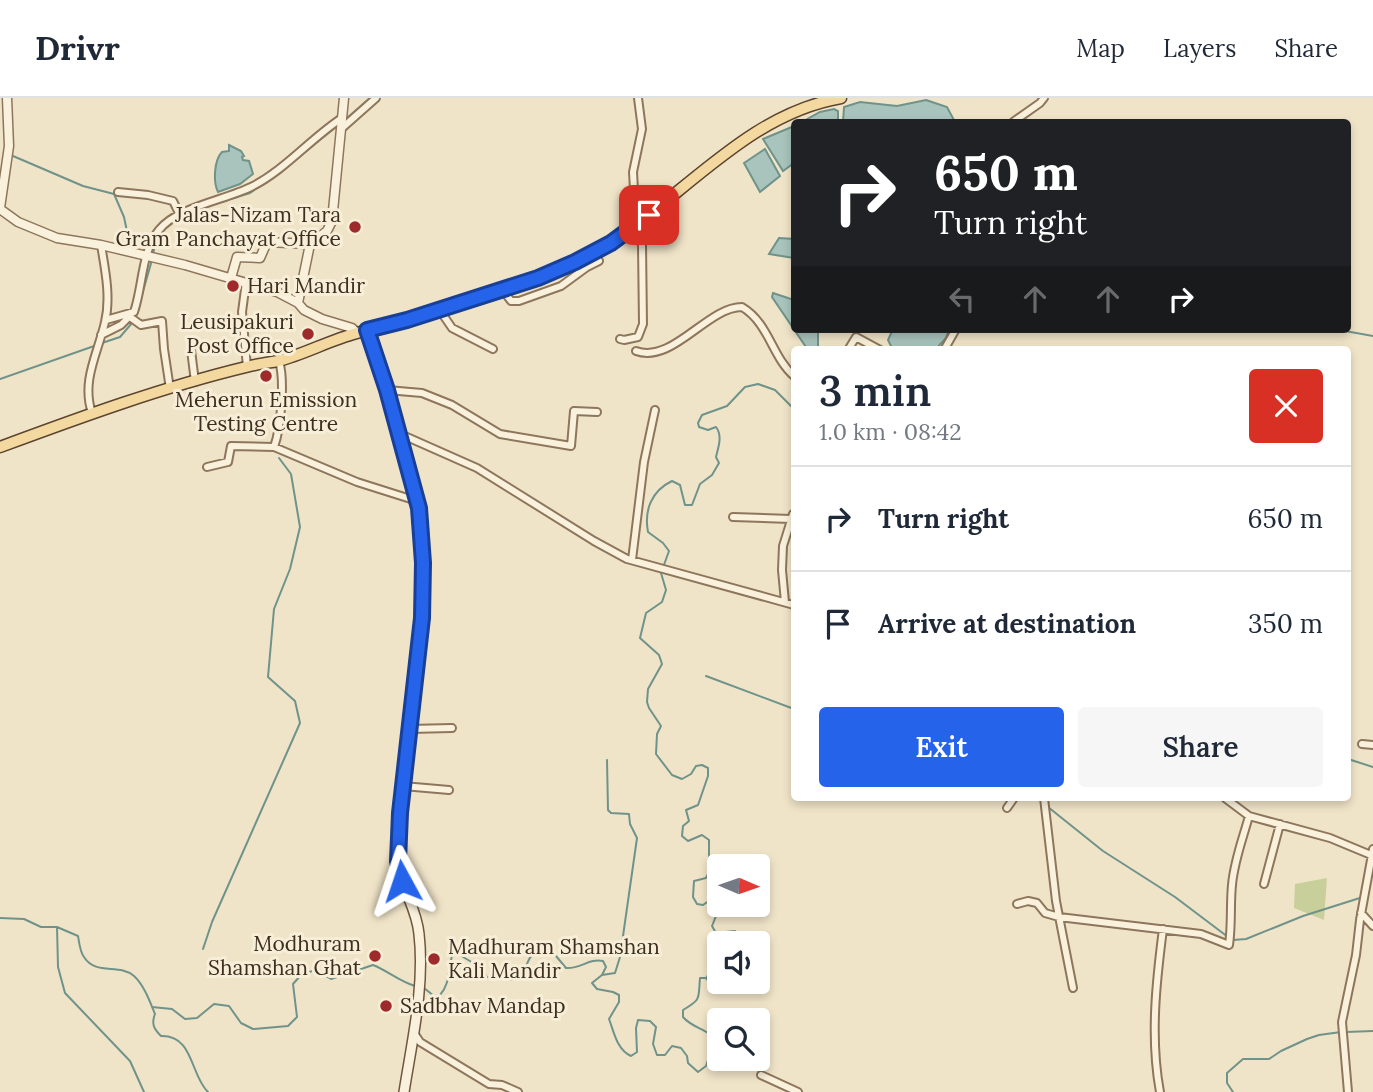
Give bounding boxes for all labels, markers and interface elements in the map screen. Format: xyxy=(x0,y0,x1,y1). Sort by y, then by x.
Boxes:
text: Drivr xyxy=(35,27,120,69)
text: Map xyxy=(1076,33,1125,64)
text: Layers xyxy=(1163,33,1236,64)
text: Share xyxy=(1274,33,1338,64)
text: 650 m xyxy=(934,141,1078,203)
icon: right xyxy=(819,147,910,238)
pin xyxy=(619,185,679,245)
icon: arrive xyxy=(630,196,668,234)
place label: Jalas-Nizam Tara Gram Panchayat Office xyxy=(115,201,341,252)
text: Turn right xyxy=(934,202,1087,243)
marker: Jalas-Nizam Tara Gram Panchayat Office xyxy=(347,219,363,235)
place label: Hari Mandir xyxy=(247,272,365,299)
marker: Hari Mandir xyxy=(225,278,241,294)
icon: left xyxy=(943,280,981,318)
icon: ahead xyxy=(1016,280,1054,318)
icon: ahead xyxy=(1089,280,1127,318)
icon: right xyxy=(1162,280,1200,318)
place label: Leusipakuri Post Office xyxy=(180,308,294,359)
marker: Leusipakuri Post Office xyxy=(300,326,316,342)
text: 3 min xyxy=(819,364,931,418)
marker: Meherun Emission Testing Centre xyxy=(258,368,274,384)
button: close xyxy=(1249,369,1323,443)
place label: Meherun Emission Testing Centre xyxy=(175,386,357,437)
text: 1.0 km · 08:42 xyxy=(819,417,962,446)
icon: right xyxy=(819,500,857,538)
text: Turn right xyxy=(878,502,1009,535)
text: 650 m xyxy=(1248,502,1323,535)
icon: arrive xyxy=(819,605,857,643)
text: Arrive at destination xyxy=(878,607,1136,640)
text: 350 m xyxy=(1248,607,1323,640)
button: Exit xyxy=(819,707,1064,787)
button: Share xyxy=(1078,707,1323,787)
position arrow xyxy=(365,844,439,918)
north arrow xyxy=(707,854,770,917)
map controls xyxy=(707,854,770,1071)
place label: Modhuram Shamshan Ghat xyxy=(208,930,362,981)
button: sound xyxy=(707,931,770,994)
place label: Madhuram Shamshan Kali Mandir xyxy=(448,933,660,984)
marker: Modhuram Shamshan Ghat xyxy=(367,948,383,964)
marker: Madhuram Shamshan Kali Mandir xyxy=(426,951,442,967)
place label: Sadbhav Mandap xyxy=(400,992,566,1019)
marker: Sadbhav Mandap xyxy=(378,998,394,1014)
button: search xyxy=(707,1008,770,1071)

